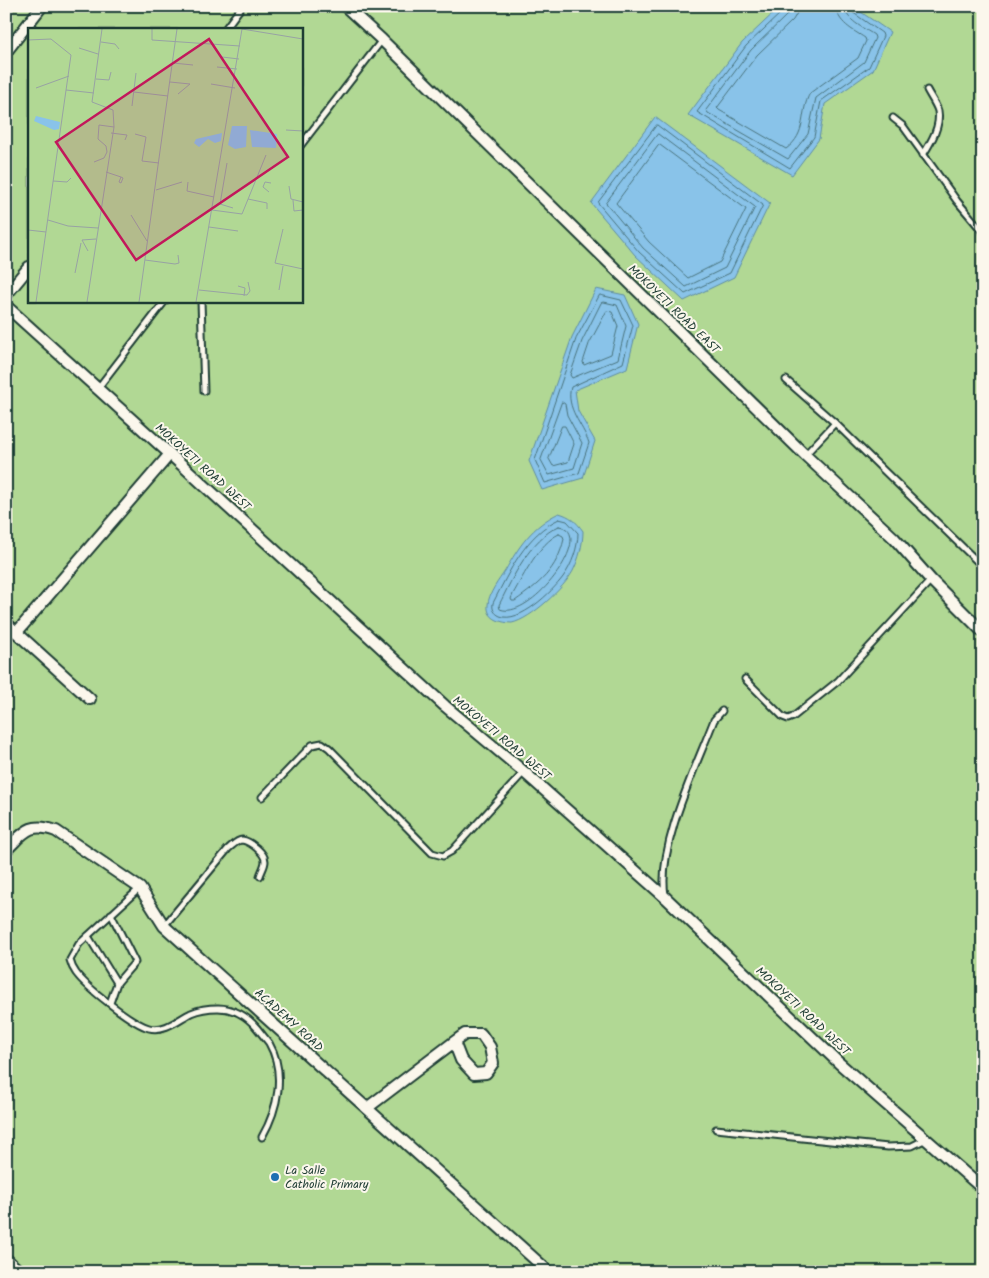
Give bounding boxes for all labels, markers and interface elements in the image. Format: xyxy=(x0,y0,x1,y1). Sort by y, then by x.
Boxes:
inset map xyxy=(28,28,302,302)
street label: MOKOYETI ROAD EAST xyxy=(623,260,725,359)
street label: MOKOYETI ROAD WEST xyxy=(150,419,256,517)
street label: MOKOYETI ROAD WEST xyxy=(448,691,556,786)
street label: MOKOYETI ROAD WEST xyxy=(751,962,855,1062)
street label: ACADEMY ROAD xyxy=(250,984,328,1057)
place label: La Salle Catholic Primary xyxy=(285,1161,369,1194)
marker: La Salle Catholic Primary xyxy=(269,1171,281,1183)

